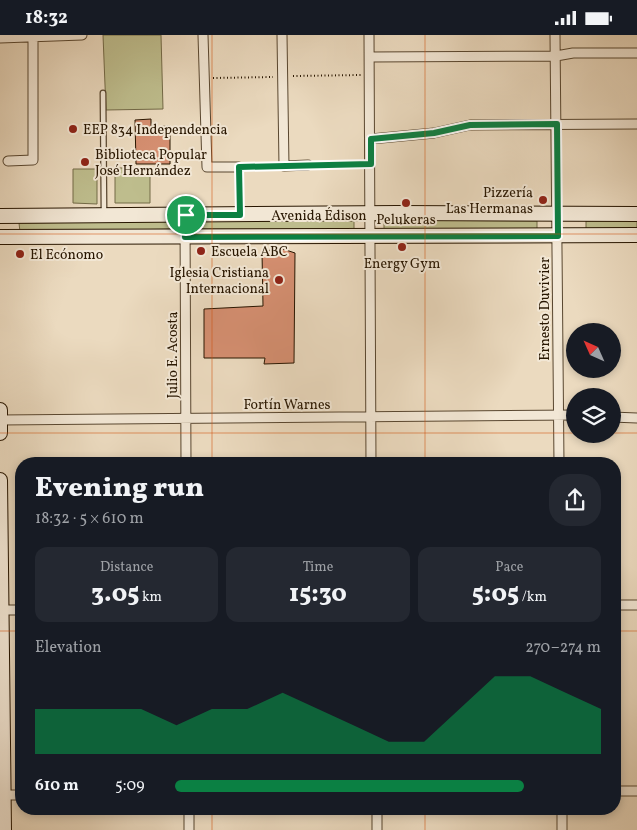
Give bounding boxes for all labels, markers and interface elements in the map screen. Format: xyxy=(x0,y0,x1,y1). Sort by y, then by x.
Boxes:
text: 18:32 xyxy=(25,5,68,31)
place label: EEP 834 Independencia xyxy=(83,121,227,140)
marker: EEP 834 Independencia xyxy=(67,123,79,135)
place label: Biblioteca Popular José Hernández xyxy=(95,146,207,181)
marker: Biblioteca Popular José Hernández xyxy=(79,156,91,168)
place label: Pizzería Las Hermanas xyxy=(446,184,533,219)
pin xyxy=(165,194,207,236)
marker: Pizzería Las Hermanas xyxy=(537,194,549,206)
marker: Pelukeras xyxy=(400,197,412,209)
icon: arrive xyxy=(172,201,200,229)
street label: Avenida Édison xyxy=(271,207,367,226)
place label: Pelukeras xyxy=(376,211,436,230)
marker: Energy Gym xyxy=(396,241,408,253)
place label: Escuela ABC xyxy=(211,243,288,262)
marker: Escuela ABC xyxy=(195,245,207,257)
place label: El Ecónomo xyxy=(30,246,103,265)
marker: El Ecónomo xyxy=(14,248,26,260)
place label: Energy Gym xyxy=(364,255,440,274)
street label: Ernesto Duvivier xyxy=(536,257,555,361)
place label: Iglesia Cristiana Internacional xyxy=(169,264,269,299)
marker: Iglesia Cristiana Internacional xyxy=(273,274,285,286)
street label: Julio E. Acosta xyxy=(164,312,183,398)
north arrow xyxy=(566,323,621,377)
map controls xyxy=(566,323,621,443)
button: layers xyxy=(566,388,621,443)
street label: Fortín Warnes xyxy=(243,396,331,415)
text: Evening run xyxy=(35,469,204,508)
button: share xyxy=(549,474,601,526)
text: 18:32 · 5 × 610 m xyxy=(35,508,144,530)
text: Distance xyxy=(100,558,153,577)
text: Time xyxy=(303,558,333,577)
text: Pace xyxy=(495,558,523,577)
text: 3.05 xyxy=(91,577,139,612)
text: 15:30 xyxy=(289,577,347,612)
text: 5:05 xyxy=(472,577,519,612)
text: km xyxy=(139,588,162,607)
text: /km xyxy=(519,588,547,607)
text: Elevation xyxy=(35,637,102,659)
text: 270–274 m xyxy=(525,637,601,659)
text: 610 m xyxy=(35,775,79,797)
text: 5:09 xyxy=(115,775,145,797)

